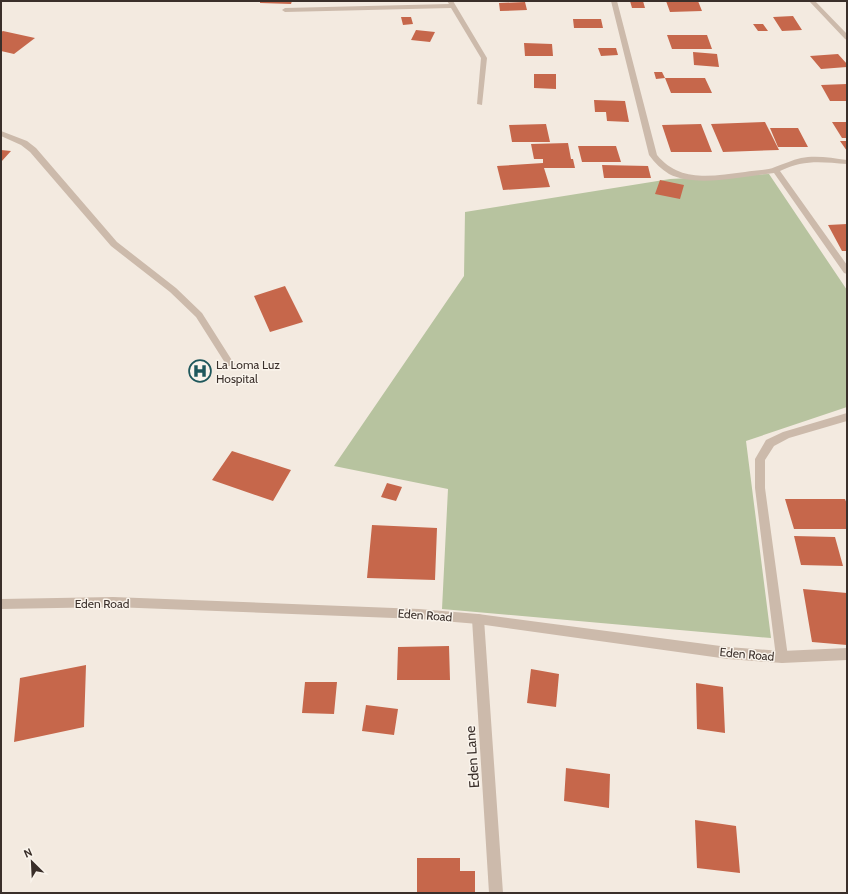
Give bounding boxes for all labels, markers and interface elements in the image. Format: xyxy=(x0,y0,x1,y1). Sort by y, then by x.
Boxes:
place label: La Loma Luz Hospital xyxy=(216,357,280,386)
hospital icon: La Loma Luz Hospital xyxy=(187,358,213,384)
street label: Eden Road xyxy=(75,596,129,611)
street label: Eden Road xyxy=(397,606,453,624)
street label: Eden Road xyxy=(719,644,775,664)
street label: Eden Lane xyxy=(461,725,483,789)
north arrow xyxy=(12,842,52,882)
text: N xyxy=(22,845,34,861)

